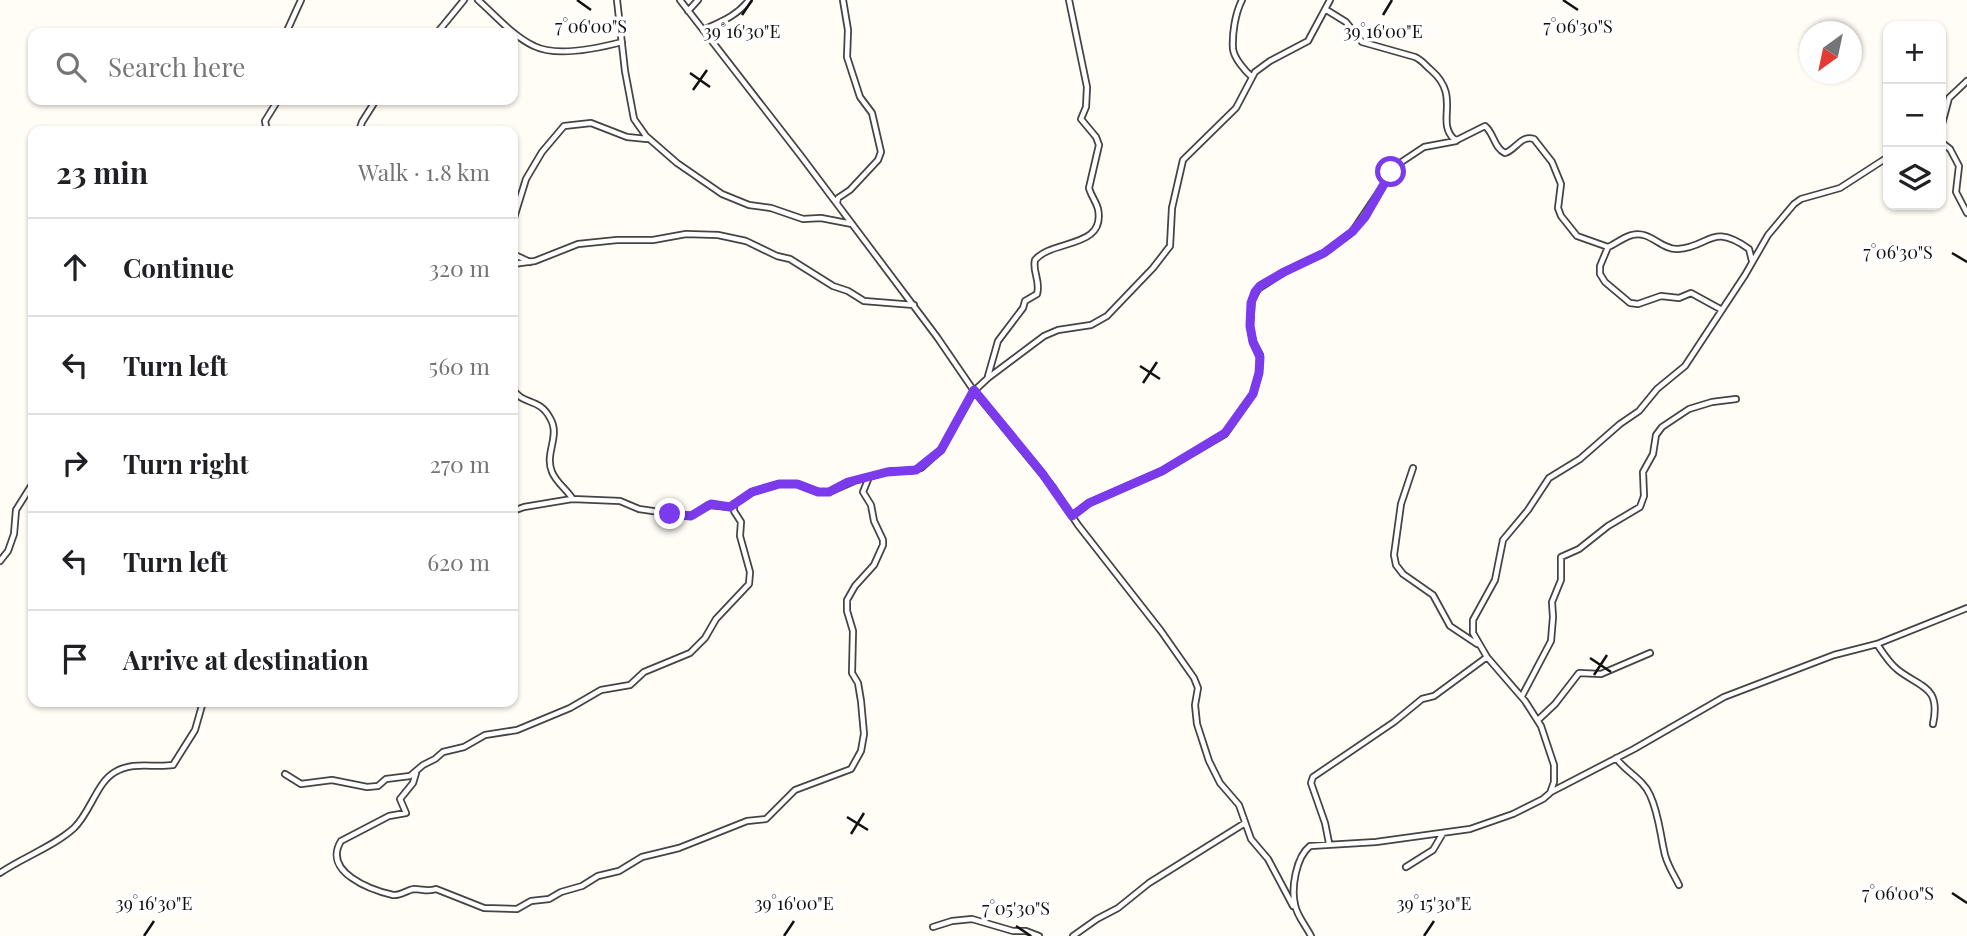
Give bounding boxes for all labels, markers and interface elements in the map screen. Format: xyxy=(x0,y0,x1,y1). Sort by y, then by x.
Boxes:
text: 7°06'00"S xyxy=(555,14,627,38)
text: 7°06'30"S xyxy=(1543,14,1613,38)
text: 39°16'30"E xyxy=(704,19,780,43)
text: 39°16'00"E xyxy=(1343,19,1423,43)
north arrow xyxy=(1799,21,1862,84)
map controls xyxy=(1883,21,1946,210)
button: + xyxy=(1883,21,1946,84)
search box xyxy=(28,28,518,105)
icon: search xyxy=(52,48,90,86)
text: Search here xyxy=(108,49,245,84)
button: − xyxy=(1883,84,1946,147)
button: layers xyxy=(1883,147,1946,210)
text: 23 min xyxy=(56,152,148,192)
text: Walk · 1.8 km xyxy=(358,156,490,187)
route start xyxy=(1375,156,1406,187)
text: 7°06'30"S xyxy=(1863,240,1933,264)
icon: ahead xyxy=(56,248,94,286)
text: Continue xyxy=(123,250,234,285)
text: 320 m xyxy=(429,252,490,283)
icon: left xyxy=(56,346,94,384)
text: Turn left xyxy=(123,348,228,383)
text: 560 m xyxy=(429,350,490,381)
icon: right xyxy=(56,444,94,482)
text: Turn right xyxy=(123,446,249,481)
text: 270 m xyxy=(430,448,490,479)
route end xyxy=(654,498,685,529)
icon: left xyxy=(56,542,94,580)
text: Turn left xyxy=(123,544,228,579)
text: 620 m xyxy=(427,546,490,577)
icon: arrive xyxy=(56,640,94,678)
text: Arrive at destination xyxy=(123,642,369,677)
text: 7°06'00"S xyxy=(1862,881,1934,905)
text: 39°16'30"E xyxy=(116,891,192,915)
text: 39°16'00"E xyxy=(754,891,834,915)
text: 39°15'30"E xyxy=(1397,891,1472,915)
text: 7°05'30"S xyxy=(982,896,1050,920)

